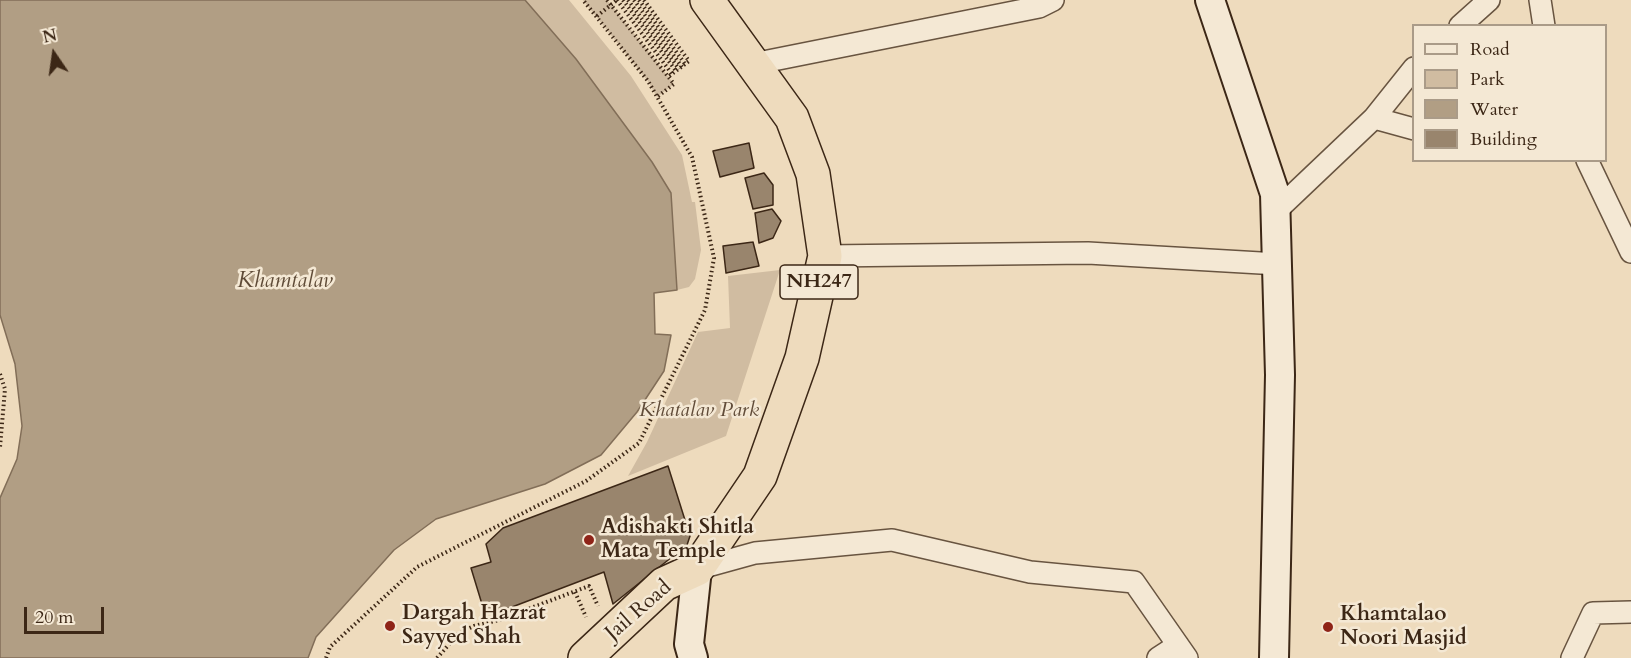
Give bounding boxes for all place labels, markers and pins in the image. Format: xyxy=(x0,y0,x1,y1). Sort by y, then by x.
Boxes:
place label: Adishakti Shitla Mata Temple xyxy=(601,515,754,565)
marker: Adishakti Shitla Mata Temple xyxy=(582,533,596,547)
place label: Dargah Hazrat Sayyed Shah xyxy=(402,601,546,651)
place label: Khamtalao Noori Masjid xyxy=(1340,602,1467,652)
marker: Dargah Hazrat Sayyed Shah xyxy=(383,619,397,633)
marker: Khamtalao Noori Masjid xyxy=(1321,620,1335,634)

